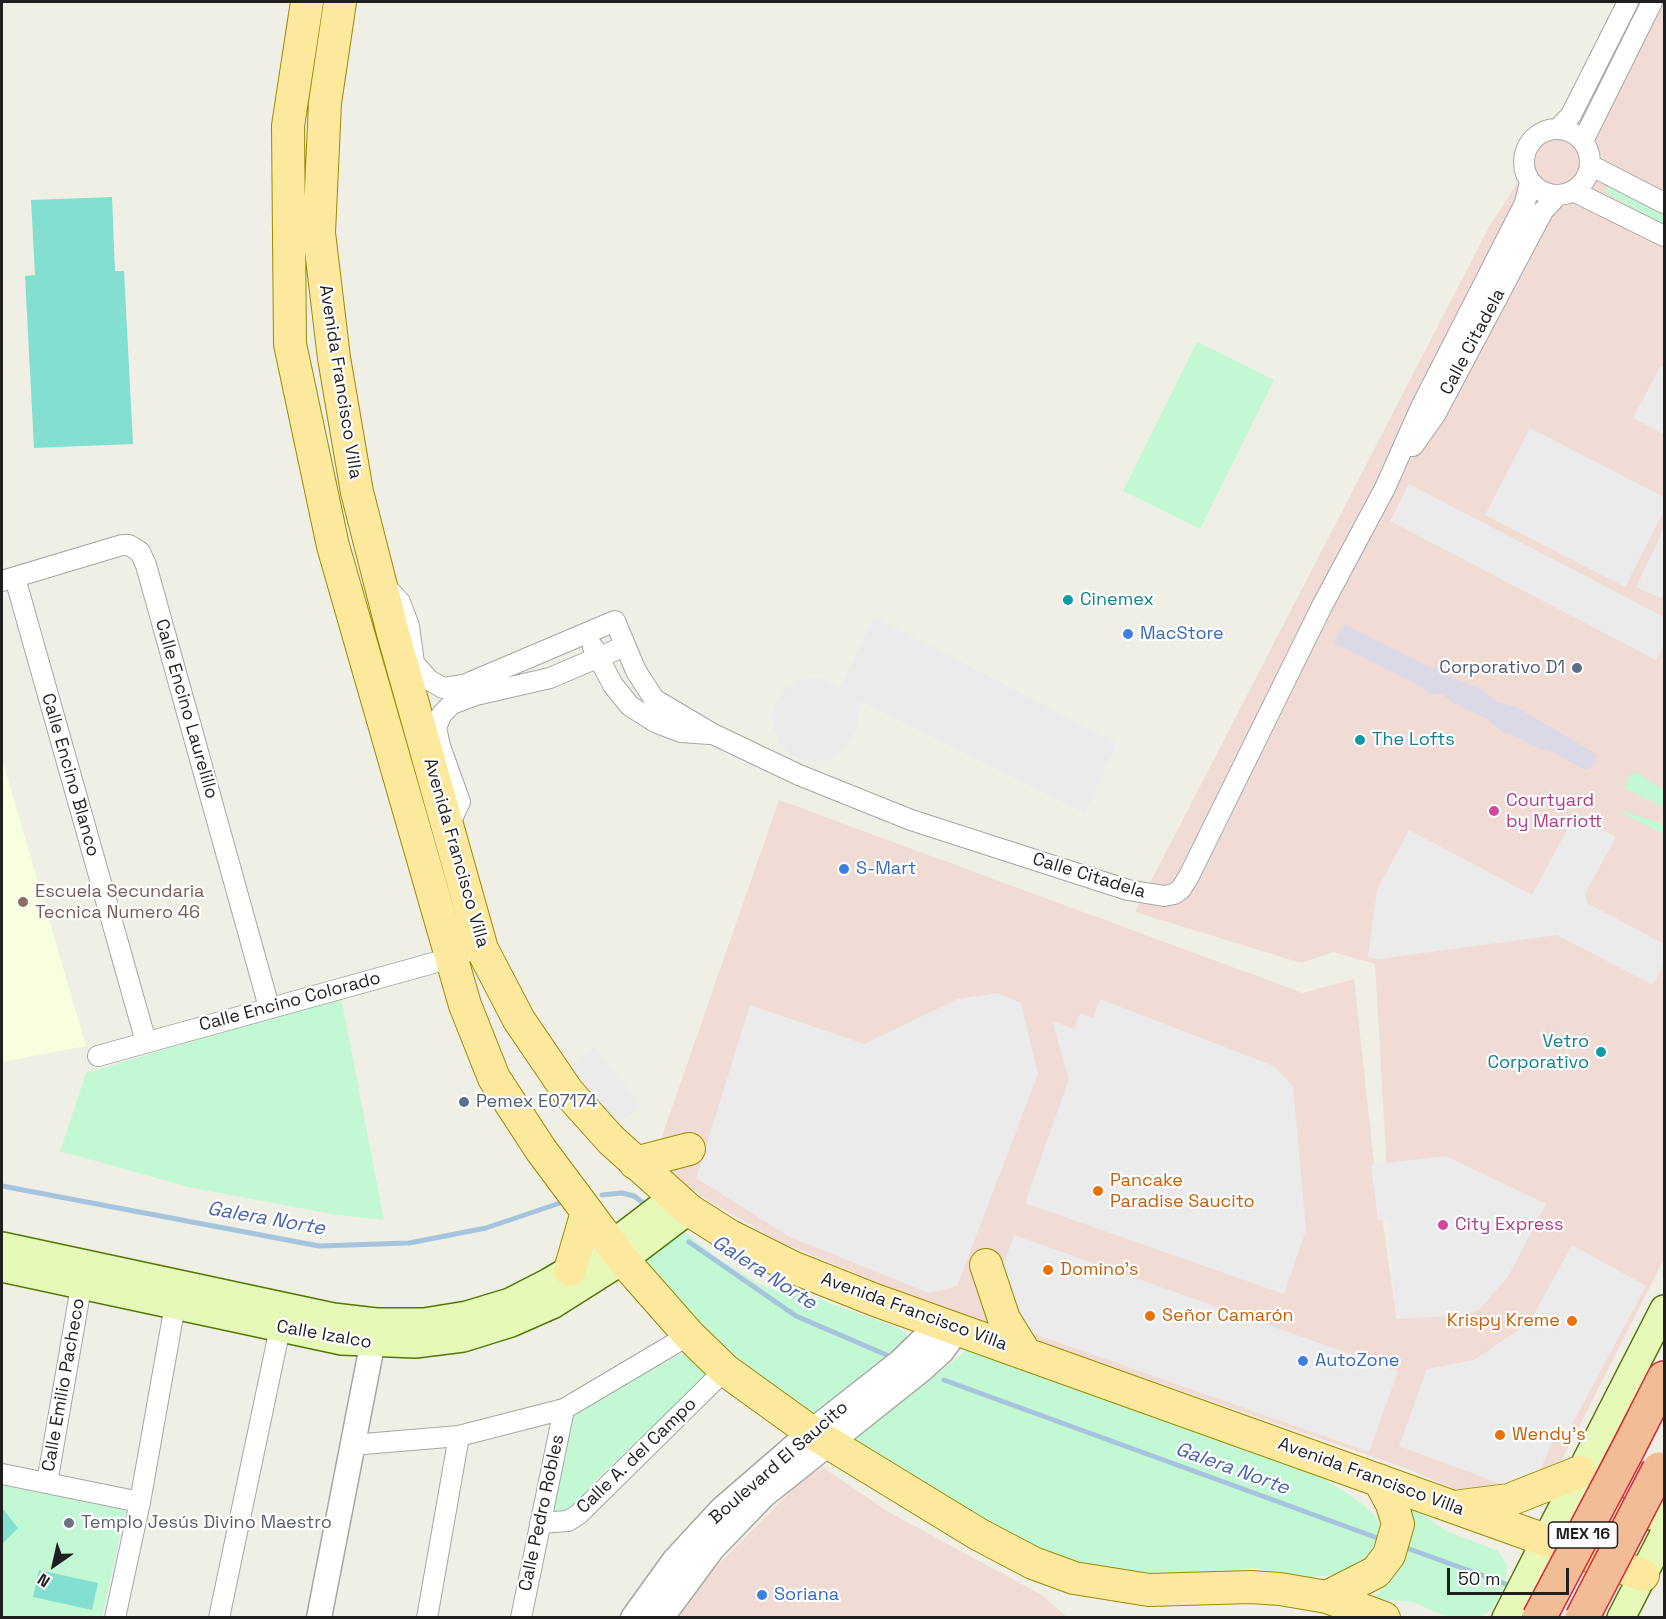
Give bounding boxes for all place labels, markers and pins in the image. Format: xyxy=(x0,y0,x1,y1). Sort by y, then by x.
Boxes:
place label: Cinemex xyxy=(1080,589,1154,611)
marker: Cinemex xyxy=(1061,593,1075,607)
place label: MacStore xyxy=(1140,623,1224,645)
marker: MacStore xyxy=(1121,627,1135,641)
place label: Corporativo D1 xyxy=(1439,657,1565,679)
marker: Corporativo D1 xyxy=(1570,661,1584,675)
place label: The Lofts xyxy=(1372,729,1455,751)
marker: The Lofts xyxy=(1353,733,1367,747)
place label: Courtyard by Marriott xyxy=(1506,790,1602,832)
marker: Courtyard by Marriott xyxy=(1487,804,1501,818)
place label: S-Mart xyxy=(856,858,916,880)
marker: S-Mart xyxy=(837,862,851,876)
place label: Escuela Secundaria Tecnica Numero 46 xyxy=(35,881,204,924)
marker: Escuela Secundaria Tecnica Numero 46 xyxy=(16,895,30,909)
place label: Vetro Corporativo xyxy=(1487,1031,1589,1074)
marker: Vetro Corporativo xyxy=(1594,1045,1608,1059)
place label: Pemex E07174 xyxy=(476,1091,597,1113)
marker: Pemex E07174 xyxy=(457,1095,471,1109)
place label: Pancake Paradise Saucito xyxy=(1110,1170,1255,1212)
marker: Pancake Paradise Saucito xyxy=(1091,1184,1105,1198)
place label: City Express xyxy=(1455,1214,1563,1236)
marker: City Express xyxy=(1436,1218,1450,1232)
place label: Domino's xyxy=(1060,1259,1138,1281)
marker: Domino's xyxy=(1041,1263,1055,1277)
place label: Señor Camarón xyxy=(1162,1305,1294,1327)
marker: Señor Camarón xyxy=(1143,1309,1157,1323)
place label: Krispy Kreme xyxy=(1447,1310,1560,1332)
marker: Krispy Kreme xyxy=(1565,1314,1579,1328)
place label: AutoZone xyxy=(1315,1350,1399,1372)
marker: AutoZone xyxy=(1296,1354,1310,1368)
place label: Wendy's xyxy=(1512,1424,1586,1446)
marker: Wendy's xyxy=(1493,1428,1507,1442)
place label: Templo Jesús Divino Maestro xyxy=(81,1512,332,1534)
marker: Templo Jesús Divino Maestro xyxy=(62,1516,76,1530)
place label: Soriana xyxy=(774,1584,839,1606)
marker: Soriana xyxy=(755,1588,769,1602)

